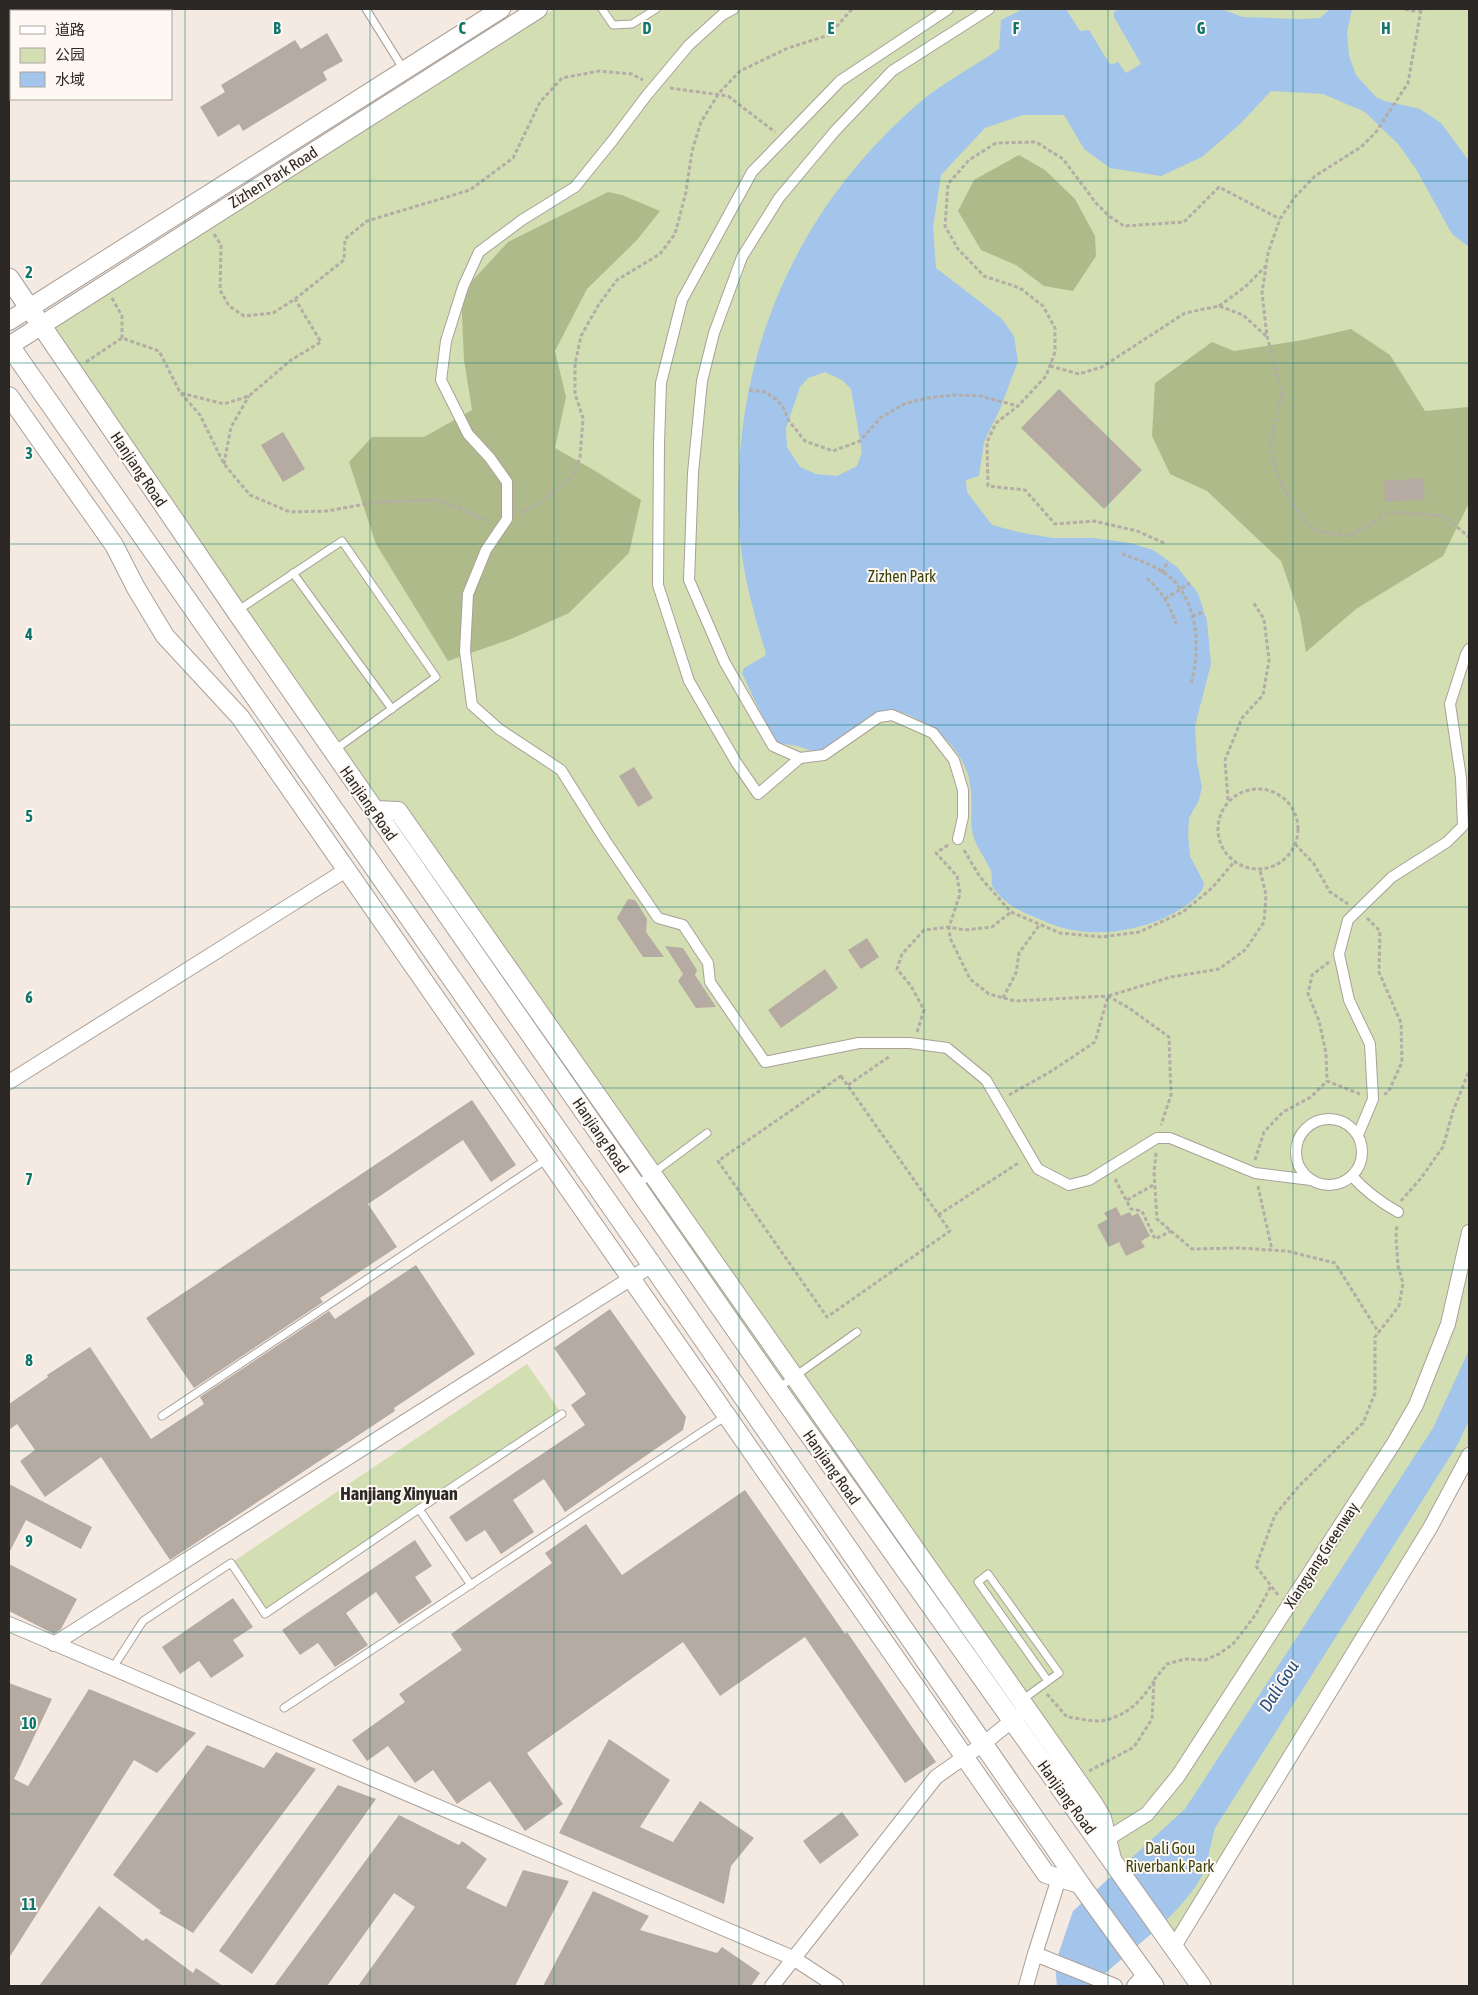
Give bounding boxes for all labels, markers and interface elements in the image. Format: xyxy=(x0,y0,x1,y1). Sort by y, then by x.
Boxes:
legend xyxy=(10,10,172,100)
text: B xyxy=(273,19,281,37)
text: C xyxy=(458,19,466,37)
text: D xyxy=(643,19,652,37)
text: E xyxy=(828,19,835,37)
text: F xyxy=(1013,19,1020,37)
text: G xyxy=(1197,19,1206,37)
text: H xyxy=(1381,19,1391,37)
text: 道路 xyxy=(55,21,85,38)
text: 公园 xyxy=(55,46,85,63)
text: 水域 xyxy=(55,71,85,88)
street label: Zizhen Park Road xyxy=(225,143,321,211)
text: 2 xyxy=(25,263,33,281)
street label: Hanjiang Road xyxy=(106,428,171,511)
text: 3 xyxy=(25,444,33,462)
park label: Zizhen Park xyxy=(868,567,936,585)
text: 4 xyxy=(24,625,33,643)
street label: Hanjiang Road xyxy=(336,762,401,844)
text: 5 xyxy=(25,807,33,825)
text: 6 xyxy=(25,988,33,1006)
street label: Hanjiang Road xyxy=(568,1094,633,1177)
text: 7 xyxy=(25,1170,33,1188)
text: 8 xyxy=(25,1351,33,1369)
street label: Hanjiang Road xyxy=(799,1426,864,1508)
district label: Hanjiang Xinyuan xyxy=(340,1483,458,1504)
street label: Xiangyang Greenway xyxy=(1280,1498,1363,1612)
text: 9 xyxy=(25,1532,33,1550)
water label: Dali Gou xyxy=(1254,1656,1303,1715)
text: 10 xyxy=(21,1714,37,1732)
street label: Hanjiang Road xyxy=(1033,1757,1100,1838)
park label: Dali Gou Riverbank Park xyxy=(1126,1839,1214,1875)
text: 11 xyxy=(21,1895,37,1913)

